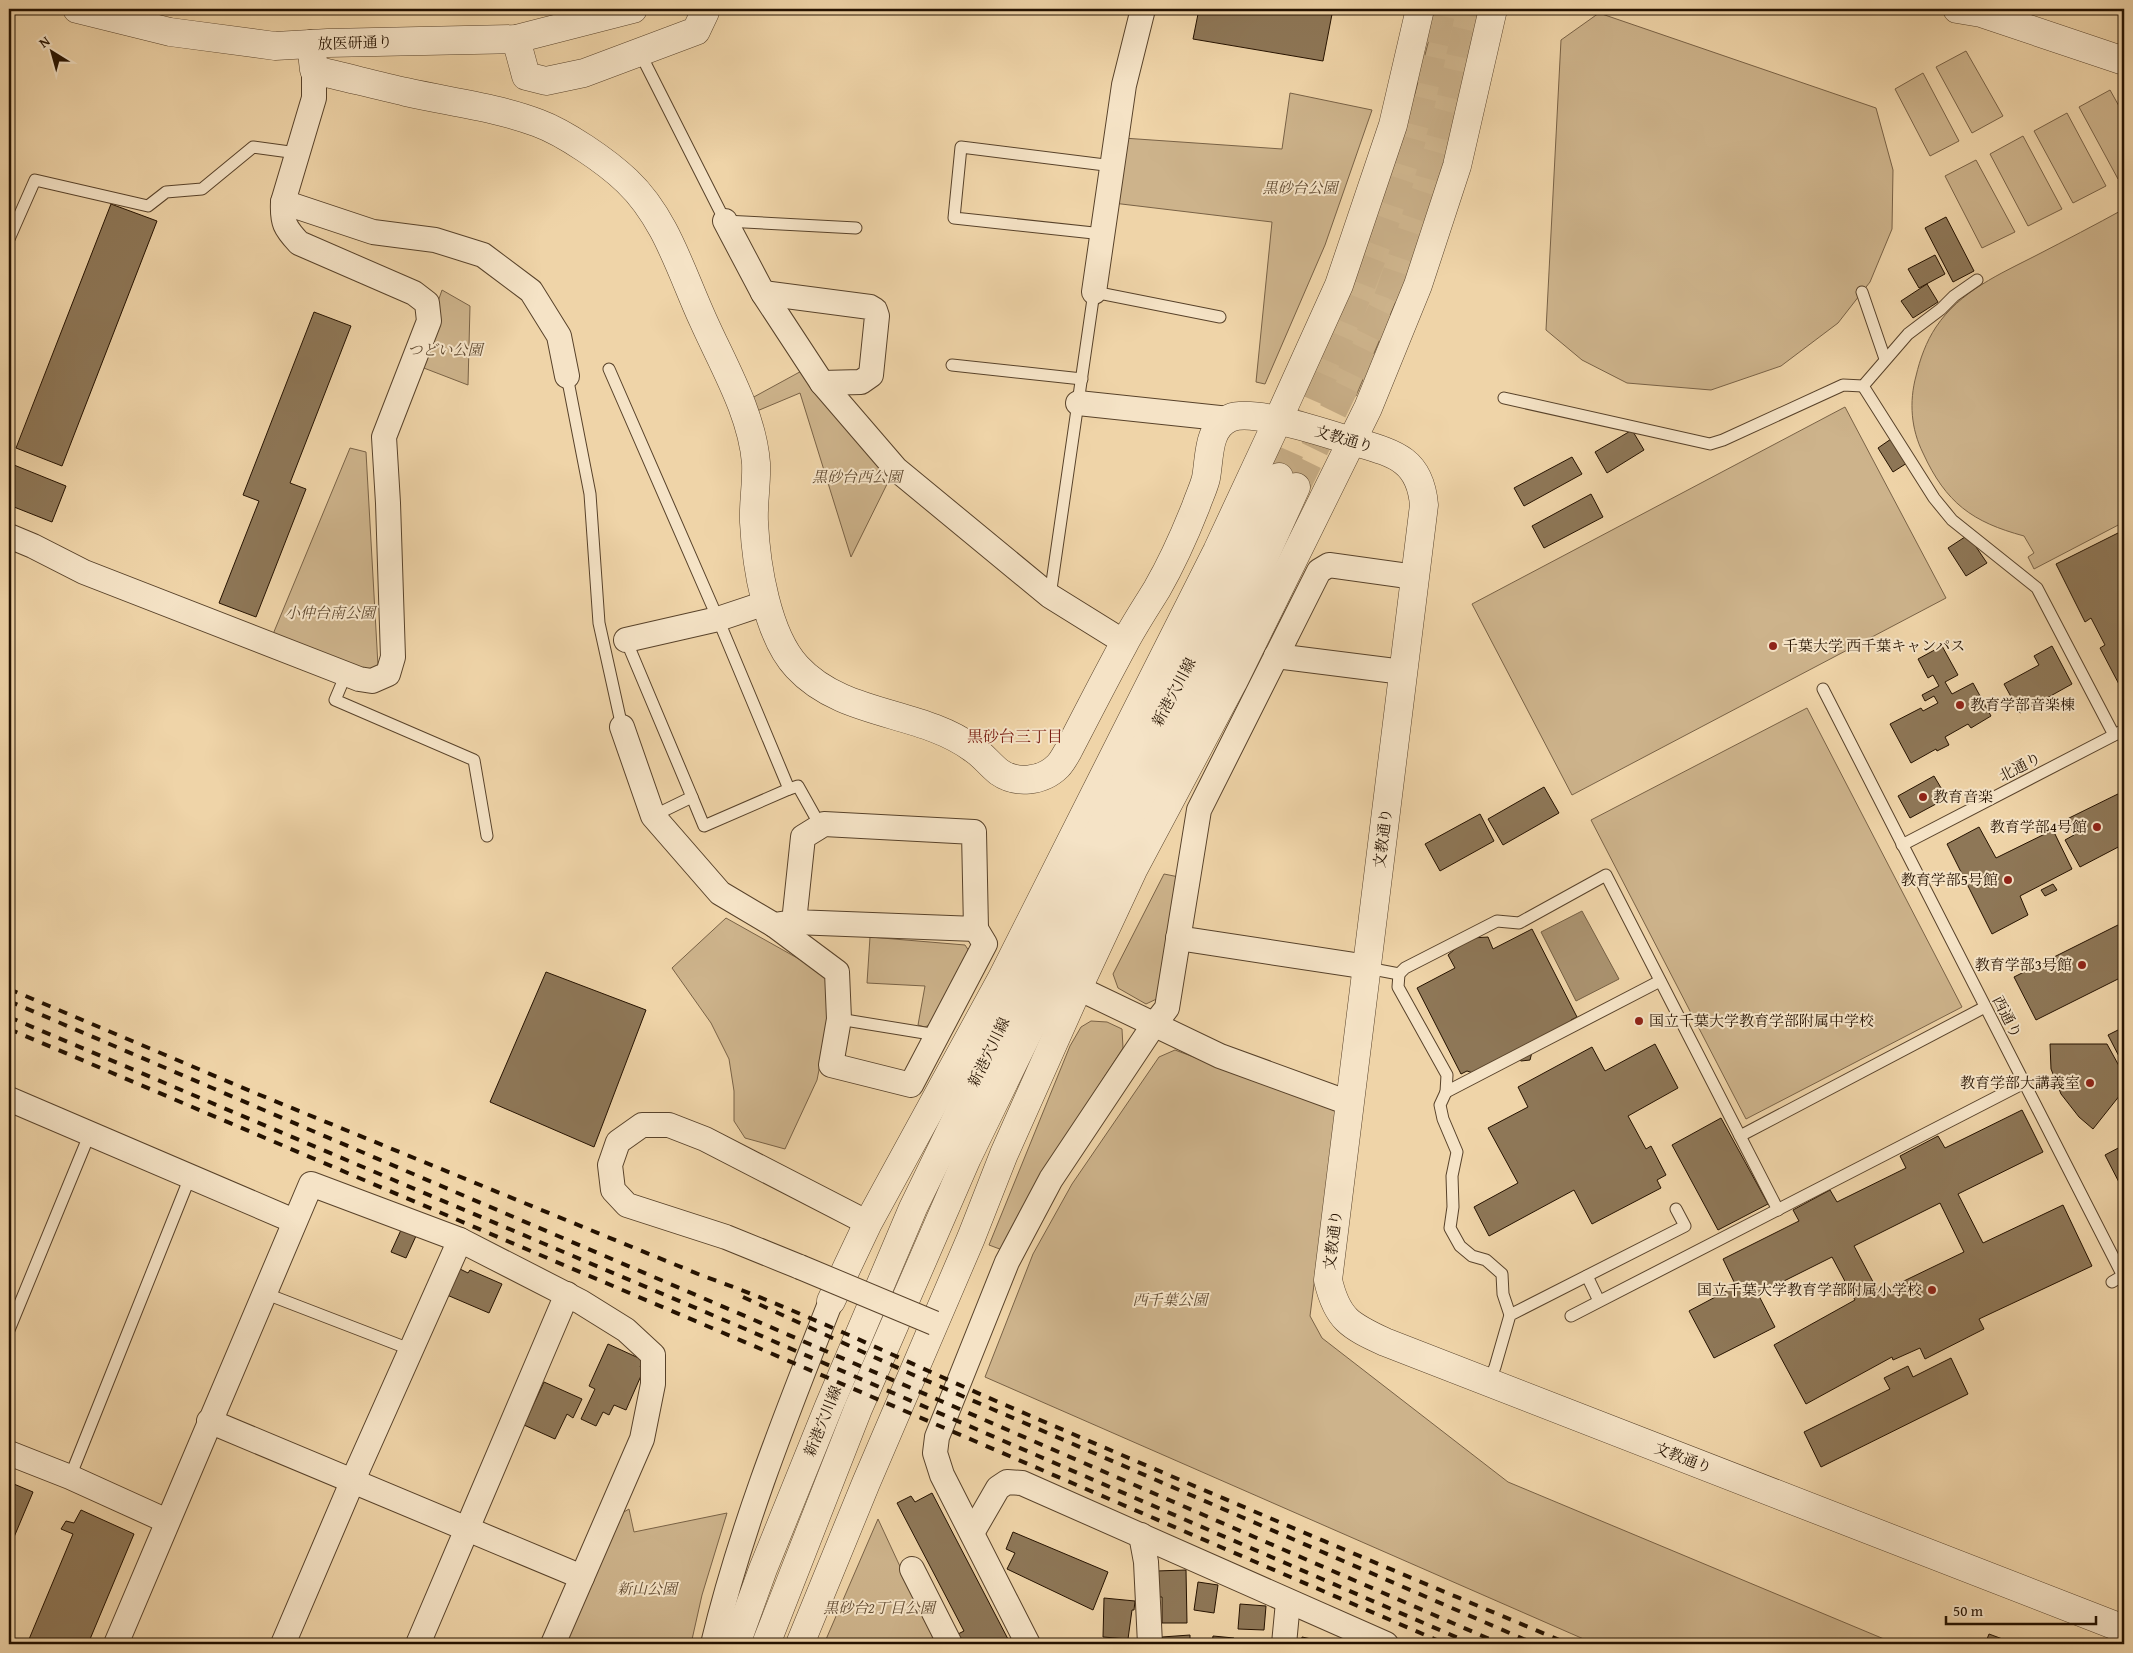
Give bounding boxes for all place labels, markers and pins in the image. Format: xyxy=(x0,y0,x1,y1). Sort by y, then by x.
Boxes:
place label: 千葉大学 西千葉キャンパス xyxy=(1783,635,1965,656)
marker: 千葉大学 西千葉キャンパス xyxy=(1767,640,1779,652)
place label: 教育学部音楽棟 xyxy=(1970,694,2075,715)
marker: 教育学部音楽棟 xyxy=(1954,699,1966,711)
place label: 教育音楽 xyxy=(1933,786,1993,807)
marker: 教育音楽 xyxy=(1917,791,1929,803)
place label: 教育学部4号館 xyxy=(1990,816,2087,837)
marker: 教育学部4号館 xyxy=(2091,821,2103,833)
place label: 教育学部5号館 xyxy=(1901,869,1998,890)
marker: 教育学部5号館 xyxy=(2002,874,2014,886)
place label: 教育学部3号館 xyxy=(1975,954,2072,975)
marker: 教育学部3号館 xyxy=(2076,959,2088,971)
place label: 国立千葉大学教育学部附属中学校 xyxy=(1649,1010,1874,1031)
marker: 国立千葉大学教育学部附属中学校 xyxy=(1633,1015,1645,1027)
place label: 教育学部大講義室 xyxy=(1960,1072,2080,1093)
marker: 教育学部大講義室 xyxy=(2084,1077,2096,1089)
place label: 国立千葉大学教育学部附属小学校 xyxy=(1697,1279,1922,1300)
marker: 国立千葉大学教育学部附属小学校 xyxy=(1926,1284,1938,1296)

